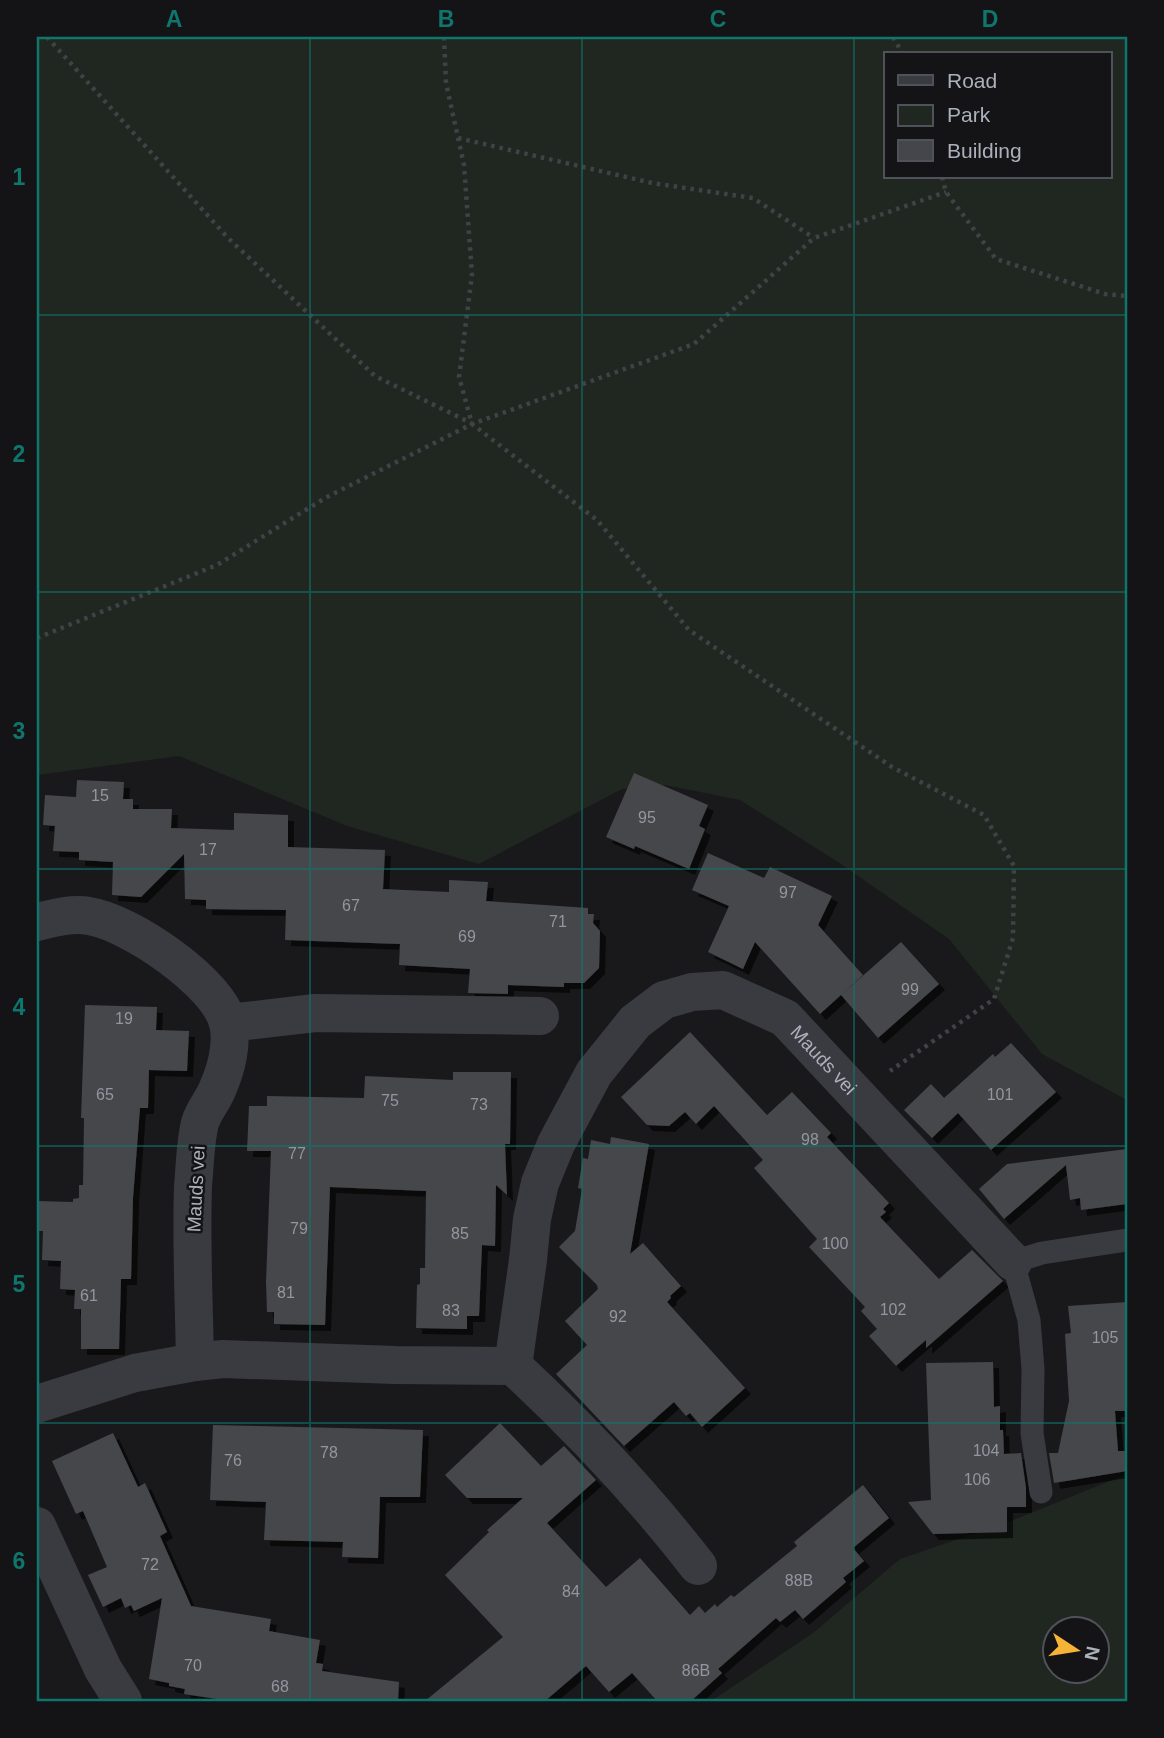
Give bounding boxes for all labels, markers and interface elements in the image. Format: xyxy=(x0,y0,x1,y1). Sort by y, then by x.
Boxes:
text: A xyxy=(166,6,182,32)
text: B xyxy=(438,6,454,32)
text: C xyxy=(710,6,726,32)
text: D xyxy=(982,6,998,32)
legend xyxy=(884,52,1112,178)
text: Road xyxy=(947,69,997,92)
text: Park xyxy=(947,103,991,126)
text: Building xyxy=(947,139,1022,162)
text: 1 xyxy=(13,164,26,190)
text: 2 xyxy=(13,441,25,467)
text: 3 xyxy=(13,718,25,744)
house number: 15 xyxy=(91,787,109,804)
house number: 95 xyxy=(638,809,656,826)
house number: 17 xyxy=(199,841,217,858)
house number: 97 xyxy=(779,884,797,901)
house number: 67 xyxy=(342,897,360,914)
house number: 71 xyxy=(549,913,567,930)
house number: 69 xyxy=(458,928,476,945)
house number: 99 xyxy=(901,981,919,998)
text: 4 xyxy=(13,994,26,1020)
house number: 19 xyxy=(115,1010,133,1027)
street label: Mauds vei xyxy=(787,1021,861,1099)
house number: 65 xyxy=(96,1086,114,1103)
house number: 101 xyxy=(987,1086,1013,1103)
house number: 75 xyxy=(381,1092,399,1109)
house number: 73 xyxy=(470,1096,488,1113)
house number: 98 xyxy=(801,1131,819,1148)
street label: Mauds vei xyxy=(183,1145,209,1233)
house number: 77 xyxy=(288,1145,306,1162)
house number: 79 xyxy=(290,1220,308,1237)
house number: 85 xyxy=(451,1225,469,1242)
house number: 100 xyxy=(822,1235,848,1252)
text: 5 xyxy=(13,1271,26,1297)
house number: 81 xyxy=(277,1284,295,1301)
house number: 61 xyxy=(80,1287,98,1304)
house number: 102 xyxy=(880,1301,906,1318)
house number: 83 xyxy=(442,1302,460,1319)
house number: 92 xyxy=(609,1308,627,1325)
house number: 105 xyxy=(1092,1329,1118,1346)
house number: 104 xyxy=(973,1442,999,1459)
house number: 78 xyxy=(320,1444,338,1461)
house number: 76 xyxy=(224,1452,242,1469)
house number: 106 xyxy=(964,1471,990,1488)
text: 6 xyxy=(13,1548,25,1574)
house number: 72 xyxy=(141,1556,159,1573)
house number: 88B xyxy=(785,1572,813,1589)
house number: 84 xyxy=(562,1583,580,1600)
north arrow xyxy=(1042,1616,1112,1686)
text: N xyxy=(1080,1645,1104,1662)
house number: 70 xyxy=(184,1657,202,1674)
house number: 86B xyxy=(682,1662,710,1679)
house number: 68 xyxy=(271,1678,289,1695)

